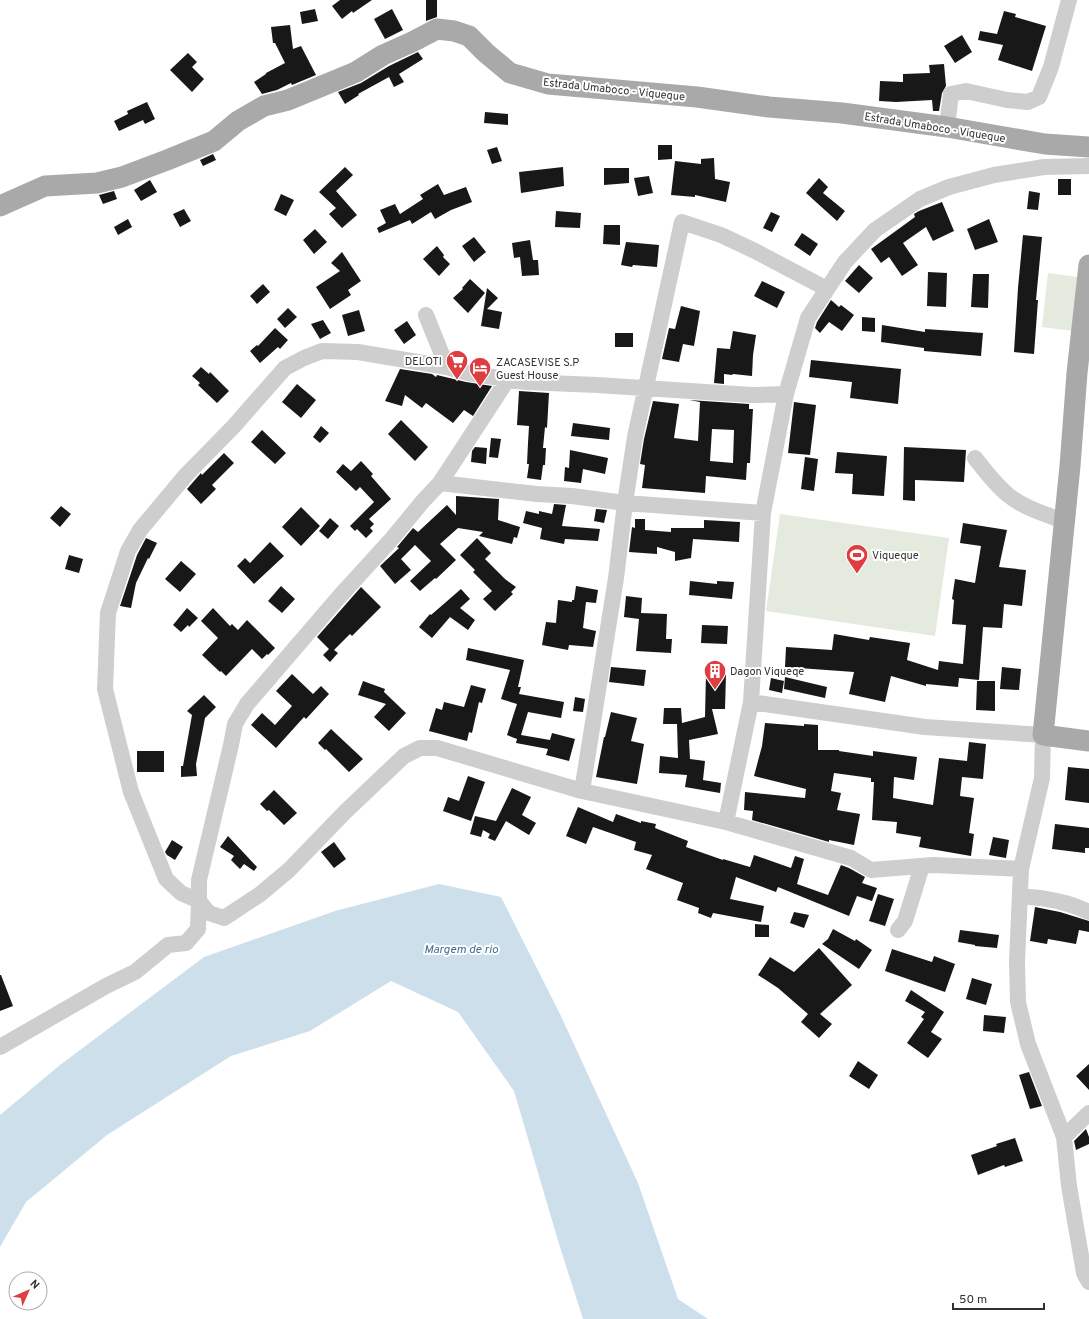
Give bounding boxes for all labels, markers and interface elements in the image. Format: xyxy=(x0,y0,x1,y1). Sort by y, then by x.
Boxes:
street label: Estrada Umaboco - Viqueque xyxy=(542,76,686,104)
street label: Estrada Umaboco - Viqueque xyxy=(863,110,1006,146)
supermarket icon: DELOTI xyxy=(444,348,470,381)
place label: DELOTI xyxy=(405,355,442,369)
hotel icon: ZACASEVISE S.P Guest House xyxy=(467,355,493,388)
place label: ZACASEVISE S.P Guest House xyxy=(496,356,579,383)
sports icon: Viqueque xyxy=(844,542,870,575)
place label: Viqueque xyxy=(872,549,919,563)
building icon: Dagon Viqueqe xyxy=(702,658,728,691)
place label: Dagon Viqueqe xyxy=(730,665,804,679)
water label: Margem de rio xyxy=(424,942,499,958)
north arrow xyxy=(8,1271,48,1311)
text: N xyxy=(27,1277,42,1292)
scale bar xyxy=(953,1285,1044,1311)
text: 50 m xyxy=(959,1292,987,1308)

